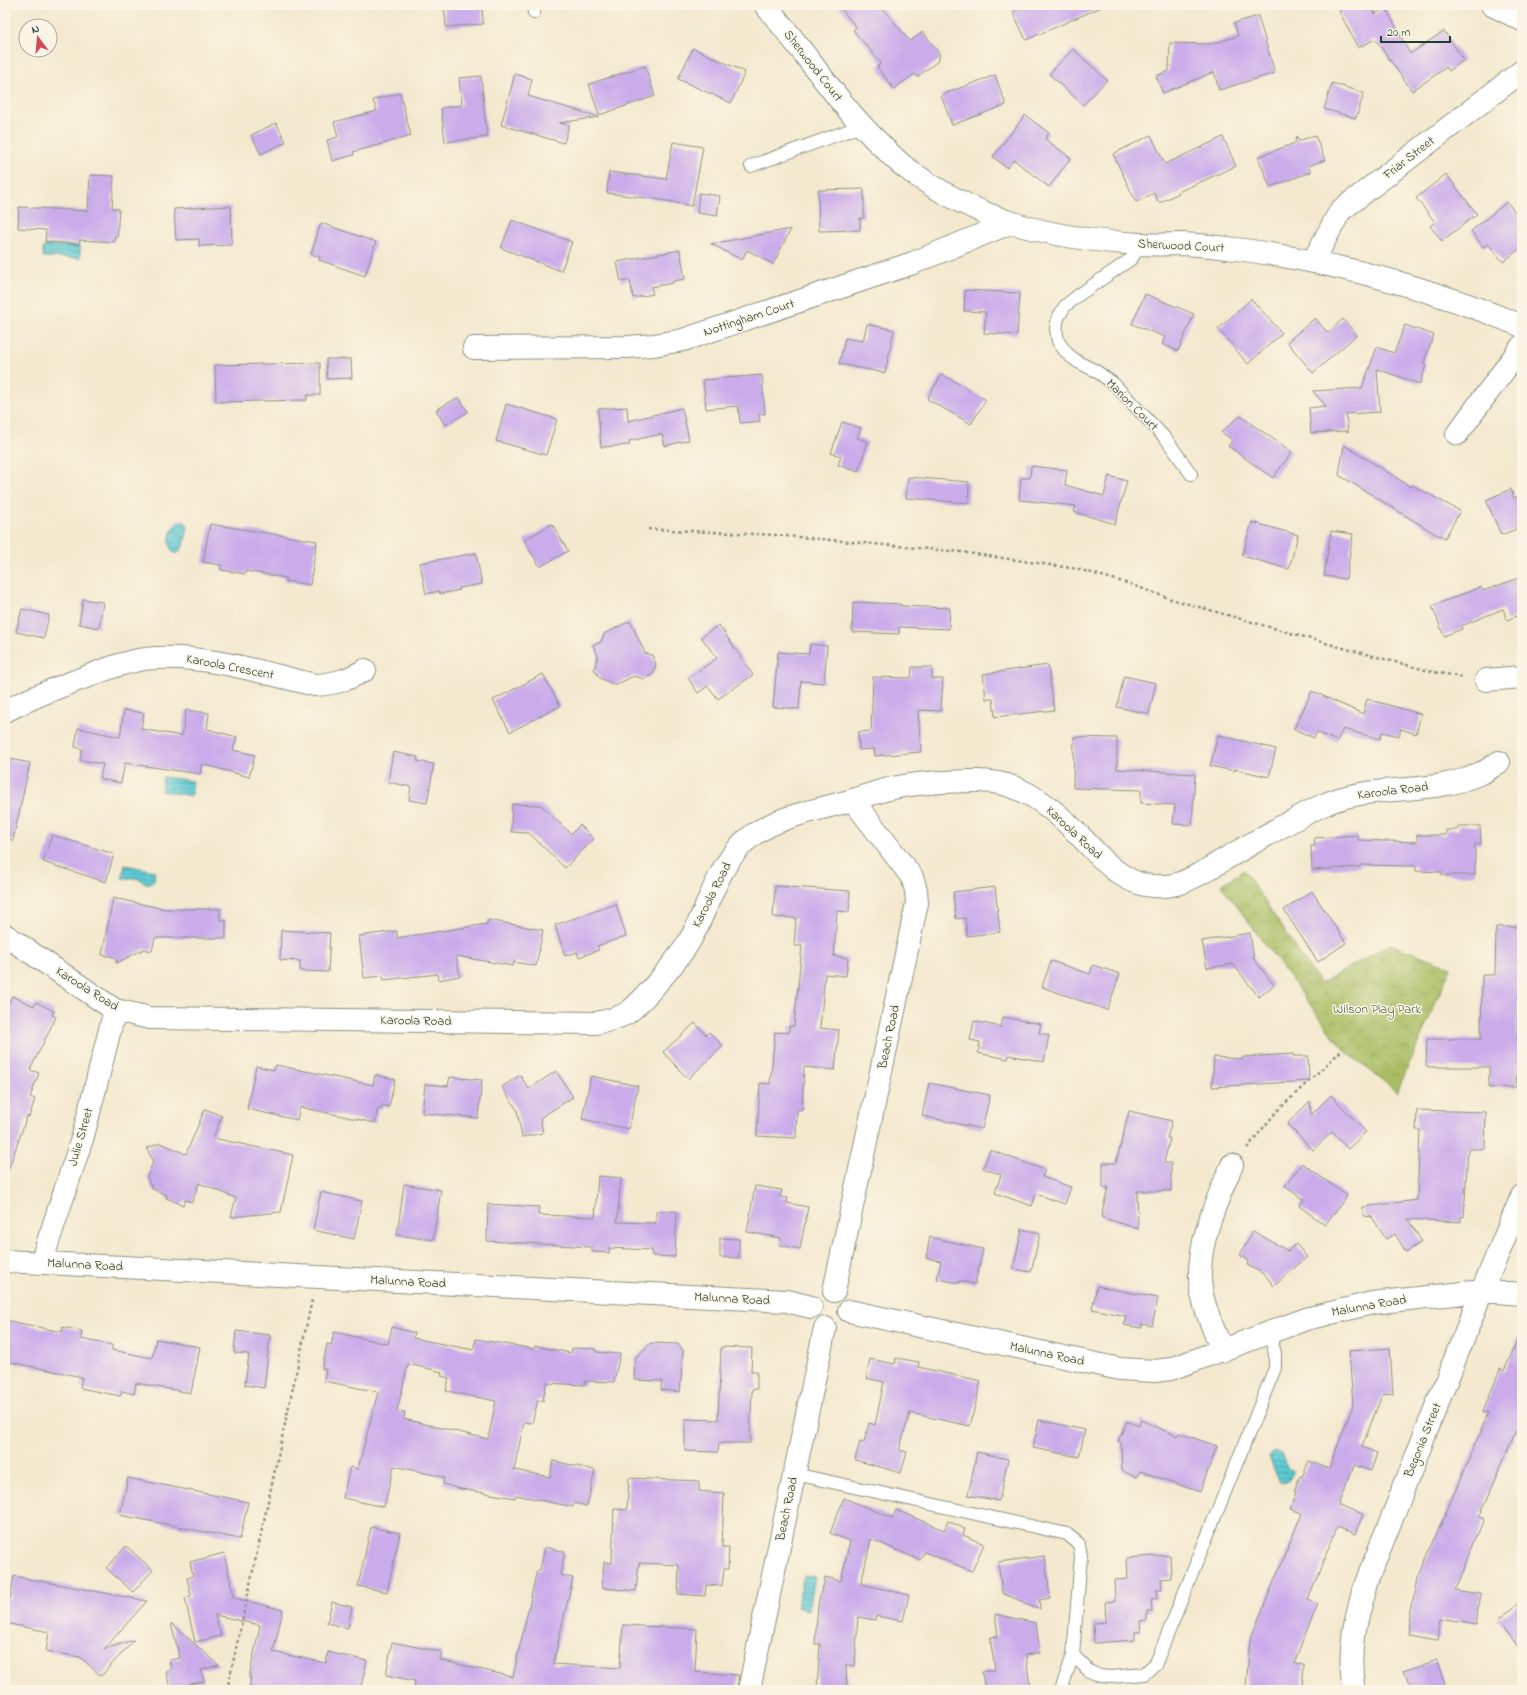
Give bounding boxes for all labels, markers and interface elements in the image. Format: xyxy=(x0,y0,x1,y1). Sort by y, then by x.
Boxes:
north arrow xyxy=(18,18,58,58)
scale bar xyxy=(1381,18,1450,44)
text: N xyxy=(30,21,41,38)
text: 20 m xyxy=(1387,24,1410,42)
street label: Sherwood Court xyxy=(779,26,848,106)
street label: Friar Street xyxy=(1378,131,1439,185)
street label: Sherwood Court xyxy=(1137,234,1225,258)
street label: Nottingham Court xyxy=(701,294,798,343)
street label: Marion Court xyxy=(1101,374,1163,436)
street label: Karoola Crescent xyxy=(185,649,276,685)
street label: Karoola Road xyxy=(1356,777,1430,805)
street label: Karoola Road xyxy=(1041,802,1107,865)
street label: Karoola Road xyxy=(687,858,737,931)
street label: Karoola Road xyxy=(52,962,123,1016)
park label: Wilson Play Park xyxy=(1333,1000,1421,1020)
street label: Beach Road xyxy=(873,1003,905,1072)
street label: Karoola Road xyxy=(380,1011,452,1031)
street label: Julie Street xyxy=(64,1105,99,1169)
street label: Malunna Road xyxy=(47,1254,124,1277)
street label: Malunna Road xyxy=(370,1271,447,1294)
street label: Malunna Road xyxy=(694,1288,771,1311)
street label: Malunna Road xyxy=(1330,1290,1409,1322)
street label: Malunna Road xyxy=(1008,1337,1087,1371)
street label: Begonia Street xyxy=(1399,1399,1448,1481)
street label: Beach Road xyxy=(771,1475,803,1544)

